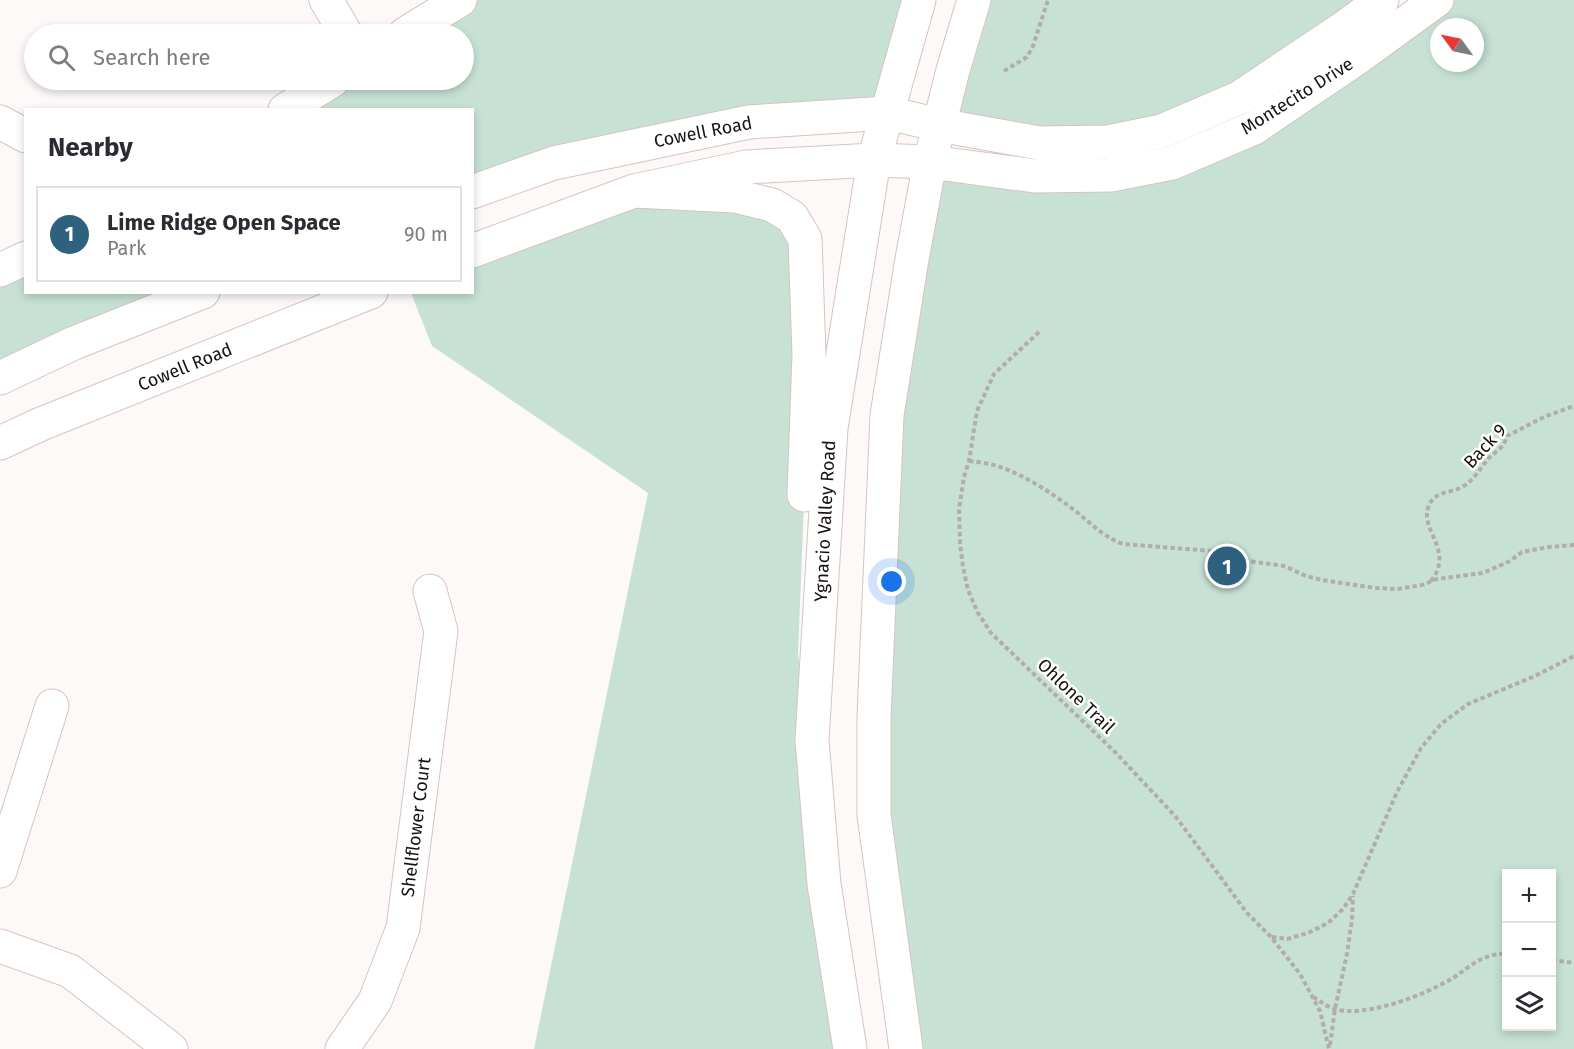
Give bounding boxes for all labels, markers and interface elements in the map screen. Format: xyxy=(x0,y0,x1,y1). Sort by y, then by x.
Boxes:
north arrow xyxy=(1430,18,1484,72)
search box xyxy=(24,24,474,90)
icon: search xyxy=(45,41,78,74)
text: Search here xyxy=(93,44,211,71)
street label: Montecito Drive xyxy=(1237,53,1357,139)
street label: Cowell Road xyxy=(652,112,754,152)
text: Nearby xyxy=(48,132,133,163)
text: Lime Ridge Open Space xyxy=(107,209,341,236)
text: 1 xyxy=(65,222,74,246)
text: 90 m xyxy=(404,222,448,246)
text: Park xyxy=(107,236,146,260)
street label: Cowell Road xyxy=(135,338,235,396)
street label: Back 9 xyxy=(1459,419,1511,473)
street label: Ygnacio Valley Road xyxy=(810,440,840,602)
pin: 1 xyxy=(1208,544,1246,588)
your location xyxy=(877,567,906,596)
street label: Ohlone Trail xyxy=(1033,654,1119,738)
street label: Shellflower Court xyxy=(397,755,436,898)
map controls xyxy=(1502,869,1556,1031)
button: + xyxy=(1502,869,1556,923)
button: − xyxy=(1502,923,1556,977)
button: layers xyxy=(1502,977,1556,1031)

